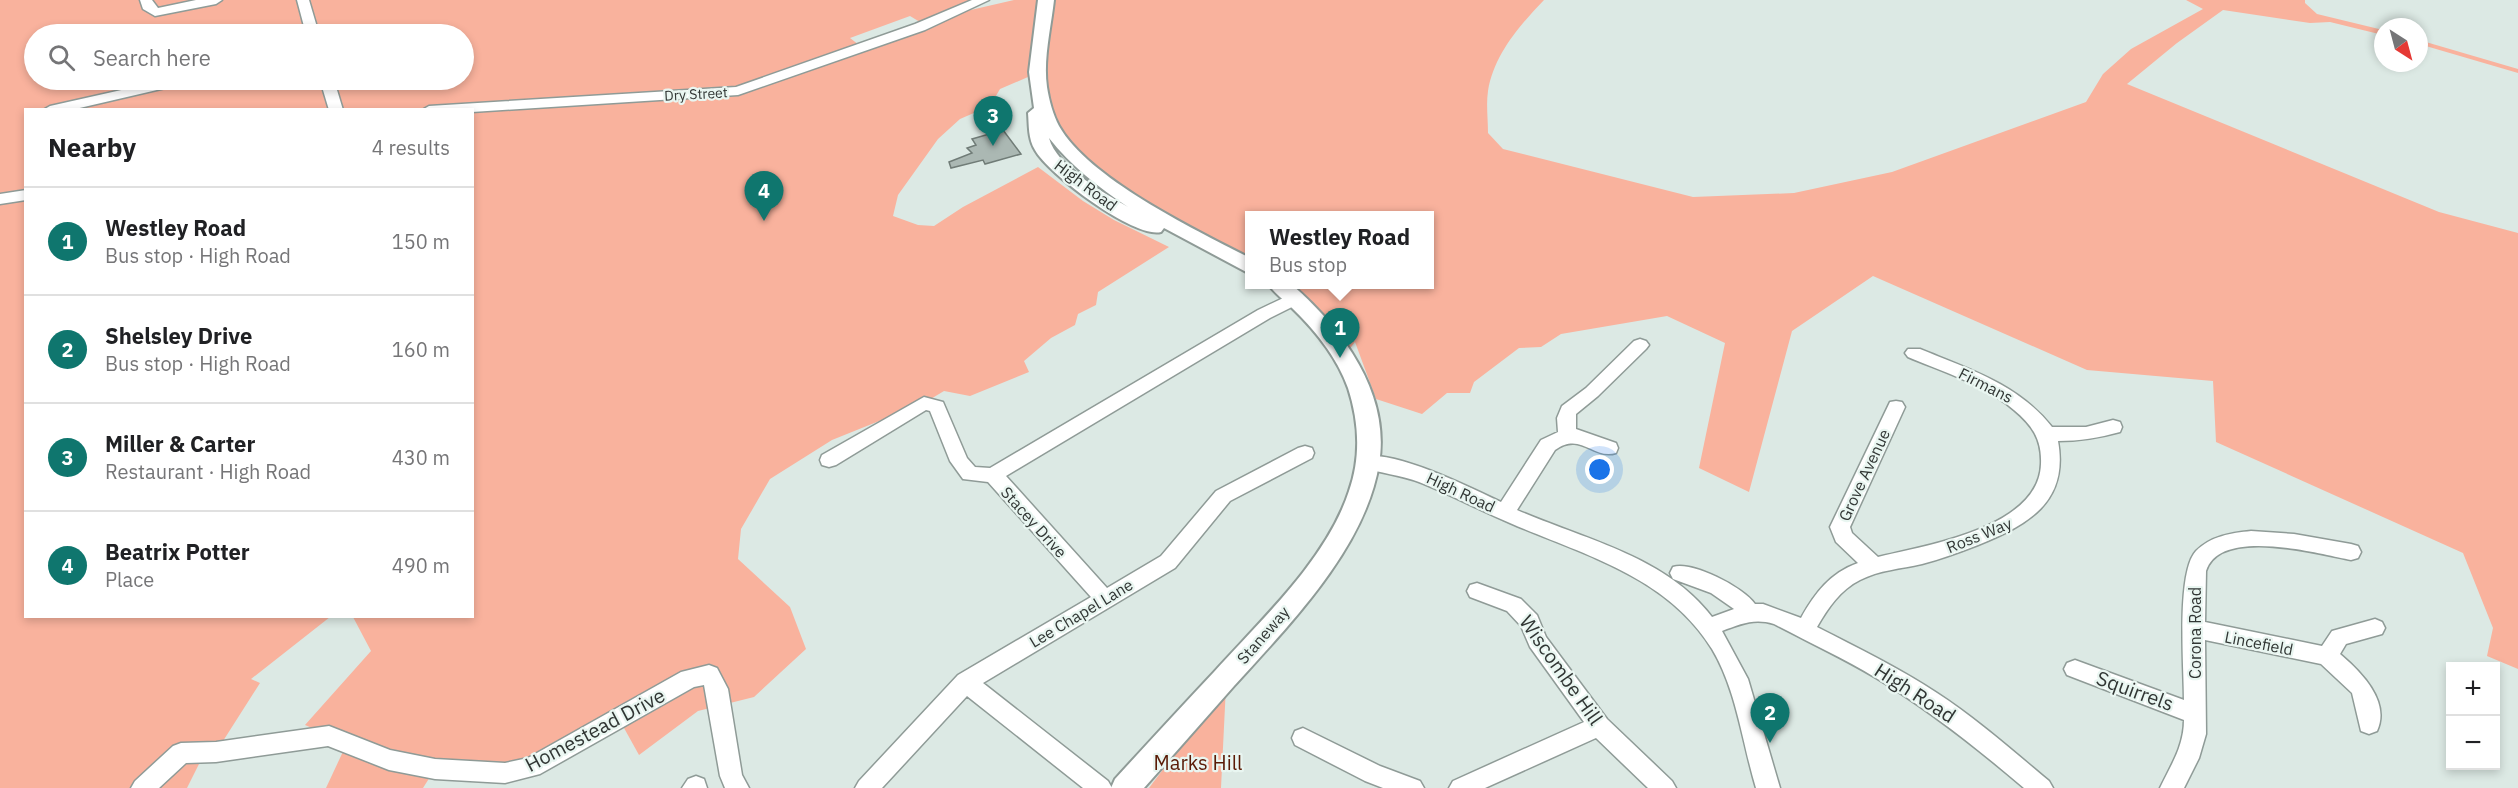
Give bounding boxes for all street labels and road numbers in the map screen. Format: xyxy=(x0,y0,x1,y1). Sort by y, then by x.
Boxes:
street label: Dry Street xyxy=(664,83,728,105)
street label: High Road xyxy=(1051,155,1121,215)
street label: Firmans xyxy=(1956,363,2016,407)
street label: Grove Avenue xyxy=(1834,426,1894,524)
street label: High Road xyxy=(1424,467,1498,517)
street label: Stacey Drive xyxy=(997,482,1071,562)
street label: Ross Way xyxy=(1943,513,2015,557)
street label: Lee Chapel Lane xyxy=(1026,574,1137,652)
street label: Corona Road xyxy=(2185,587,2205,679)
street label: Staneway xyxy=(1233,602,1293,668)
street label: Wiscombe Hill xyxy=(1514,609,1609,730)
street label: Lincefield xyxy=(2223,627,2295,659)
street label: High Road xyxy=(1869,656,1961,729)
street label: Squirrels xyxy=(2093,664,2178,717)
street label: Homestead Drive xyxy=(520,681,669,778)

